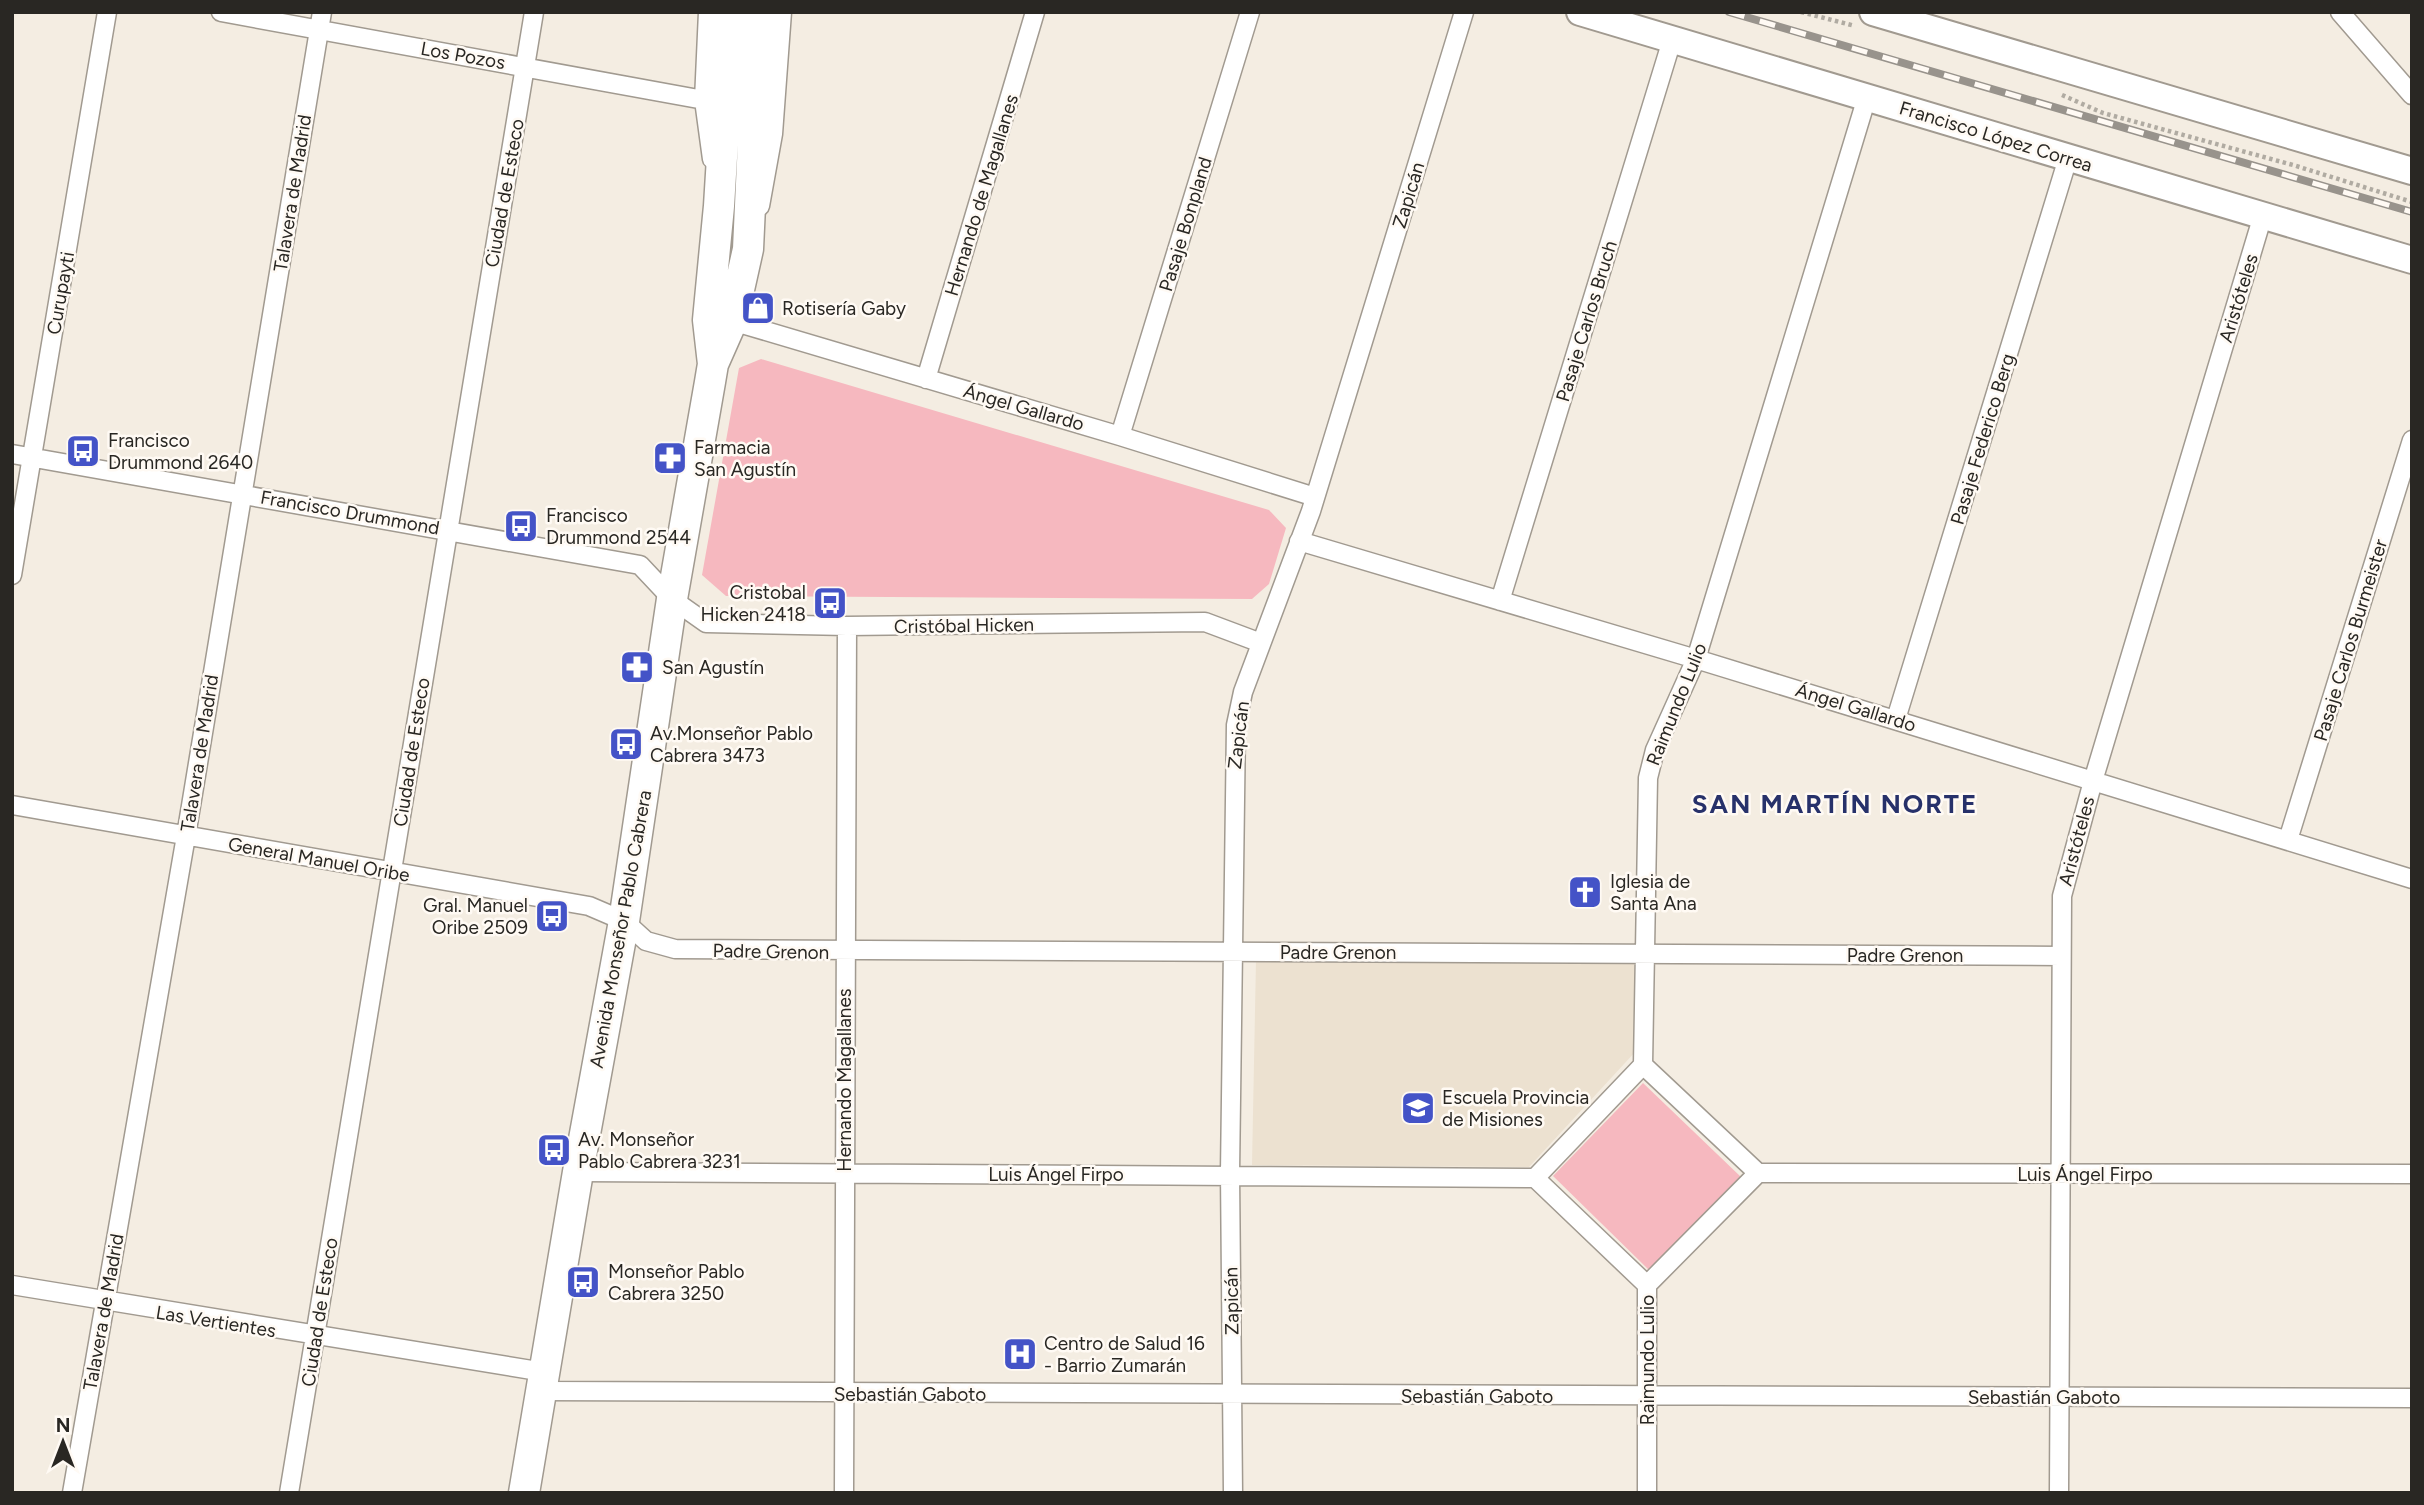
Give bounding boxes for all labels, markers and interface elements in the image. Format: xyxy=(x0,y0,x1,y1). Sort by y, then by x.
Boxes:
street label: Los Pozos xyxy=(419,37,507,74)
street label: Hernando de Magallanes xyxy=(940,91,1023,299)
street label: Francisco López Correa xyxy=(1897,96,2095,177)
street label: Talavera de Madrid xyxy=(269,113,316,273)
street label: Ciudad de Esteco xyxy=(480,117,529,269)
street label: Pasaje Bonpland xyxy=(1154,154,1217,294)
street label: Zapicán xyxy=(1388,159,1429,231)
street label: Pasaje Carlos Bruch xyxy=(1551,238,1622,405)
street label: Curupayti xyxy=(42,250,79,336)
street label: Aristóteles xyxy=(2214,251,2263,345)
shop icon: Rotisería Gaby xyxy=(739,289,777,327)
place label: Rotisería Gaby xyxy=(782,297,906,320)
street label: Pasaje Federico Berg xyxy=(1946,351,2019,527)
street label: Ángel Gallardo xyxy=(961,379,1087,436)
place label: Francisco Drummond 2640 xyxy=(108,429,253,474)
bus stop icon: Francisco Drummond 2640 xyxy=(64,432,102,470)
place label: Farmacia San Agustín xyxy=(694,436,796,481)
pharmacy icon: Farmacia San Agustín xyxy=(651,439,689,477)
street label: Francisco Drummond xyxy=(259,485,441,540)
place label: Francisco Drummond 2544 xyxy=(546,504,691,549)
bus stop icon: Francisco Drummond 2544 xyxy=(502,507,540,545)
street label: Pasaje Carlos Burmeister xyxy=(2309,536,2392,744)
place label: Cristobal Hicken 2418 xyxy=(700,581,806,626)
bus stop icon: Cristobal Hicken 2418 xyxy=(811,584,849,622)
street label: Cristóbal Hicken xyxy=(894,613,1034,638)
street label: Raimundo Lulio xyxy=(1641,639,1712,769)
pharmacy icon: San Agustín xyxy=(618,648,656,686)
place label: San Agustín xyxy=(662,656,764,679)
street label: Talavera de Madrid xyxy=(176,673,223,833)
street label: Ciudad de Esteco xyxy=(388,676,435,828)
street label: Ángel Gallardo xyxy=(1793,678,1919,737)
street label: Zapicán xyxy=(1223,700,1254,770)
place label: Av.Monseñor Pablo Cabrera 3473 xyxy=(650,722,813,767)
bus stop icon: Av.Monseñor Pablo Cabrera 3473 xyxy=(607,725,645,763)
street label: Avenida Monseñor Pablo Cabrera xyxy=(585,788,656,1070)
district label: SAN MARTÍN NORTE xyxy=(1692,788,1978,820)
street label: Aristóteles xyxy=(2054,794,2099,888)
street label: General Manuel Oribe xyxy=(226,832,412,887)
place label: Iglesia de Santa Ana xyxy=(1610,870,1697,915)
church icon: Iglesia de Santa Ana xyxy=(1566,873,1604,911)
place label: Gral. Manuel Oribe 2509 xyxy=(423,894,528,939)
bus stop icon: Gral. Manuel Oribe 2509 xyxy=(533,897,571,935)
street label: Padre Grenon xyxy=(713,939,829,964)
street label: Padre Grenon xyxy=(1280,941,1396,964)
street label: Padre Grenon xyxy=(1847,944,1963,967)
street label: Hernando Magallanes xyxy=(833,988,856,1172)
place label: Escuela Provincia de Misiones xyxy=(1442,1086,1589,1131)
school or university icon: Escuela Provincia de Misiones xyxy=(1399,1089,1437,1127)
place label: Av. Monseñor Pablo Cabrera 3231 xyxy=(578,1128,741,1173)
bus stop icon: Av. Monseñor Pablo Cabrera 3231 xyxy=(535,1131,573,1169)
street label: Luis Ángel Firpo xyxy=(988,1163,1124,1186)
street label: Luis Ángel Firpo xyxy=(2017,1163,2153,1186)
street label: Talavera de Madrid xyxy=(78,1232,129,1392)
street label: Ciudad de Esteco xyxy=(296,1236,343,1388)
place label: Monseñor Pablo Cabrera 3250 xyxy=(608,1260,745,1305)
bus stop icon: Monseñor Pablo Cabrera 3250 xyxy=(564,1263,602,1301)
street label: Zapicán xyxy=(1219,1267,1244,1335)
street label: Raimundo Lulio xyxy=(1636,1295,1659,1425)
street label: Las Vertientes xyxy=(154,1301,278,1342)
place label: Centro de Salud 16 - Barrio Zumarán xyxy=(1044,1332,1205,1377)
hospital icon: Centro de Salud 16 - Barrio Zumarán xyxy=(1001,1335,1039,1373)
street label: Sebastián Gaboto xyxy=(834,1383,986,1406)
street label: Sebastián Gaboto xyxy=(1401,1385,1553,1408)
street label: Sebastián Gaboto xyxy=(1968,1386,2120,1409)
north arrow xyxy=(28,1407,98,1477)
text: N xyxy=(56,1414,70,1437)

